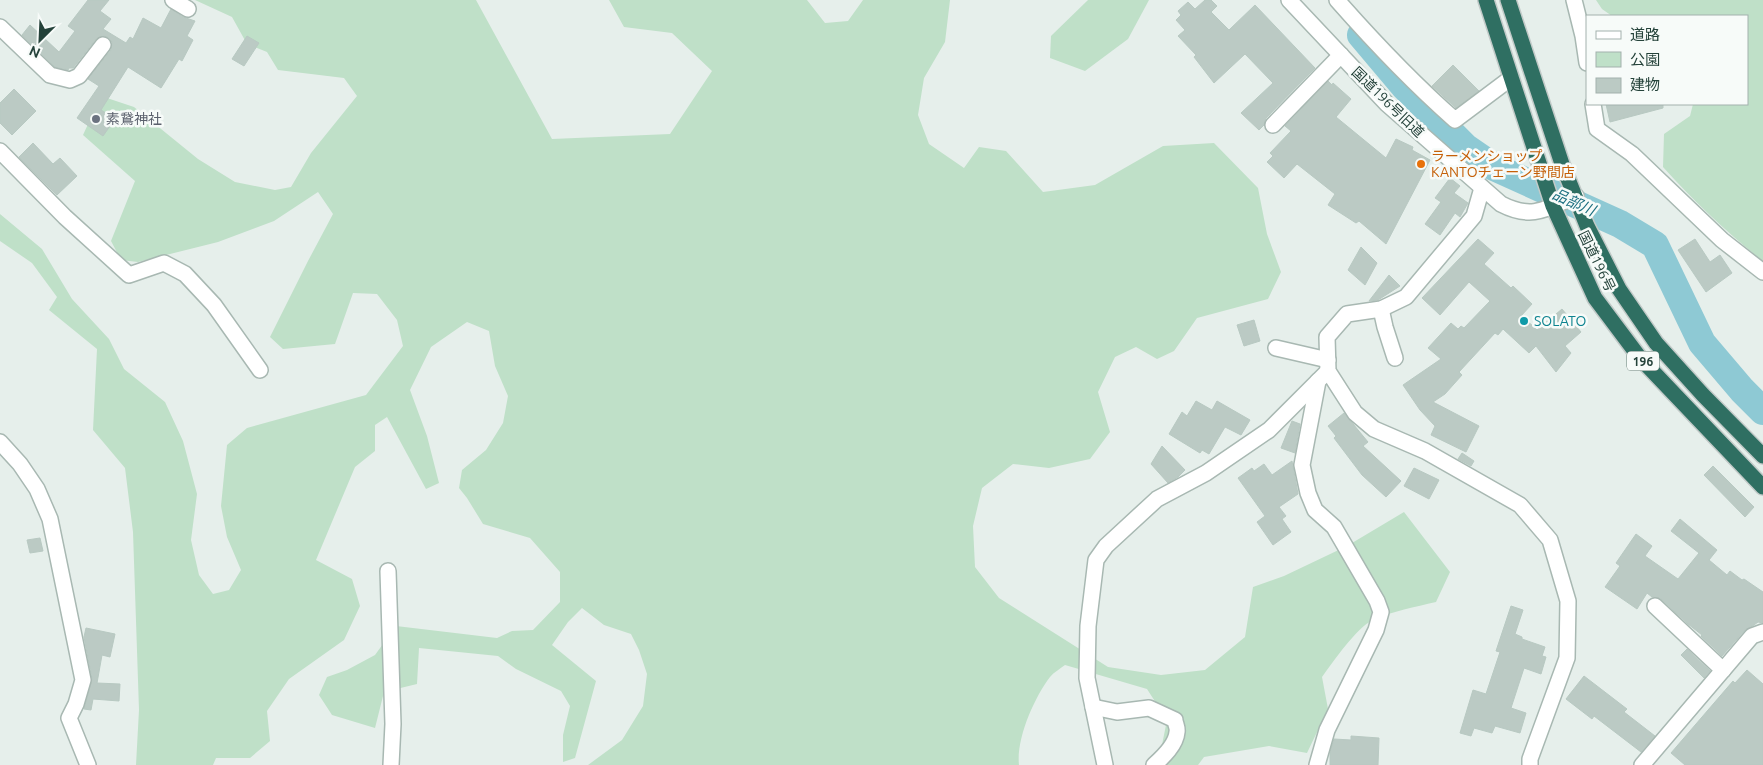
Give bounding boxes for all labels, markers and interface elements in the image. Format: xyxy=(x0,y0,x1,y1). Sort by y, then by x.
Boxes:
north arrow xyxy=(15,15,65,65)
legend xyxy=(1586,15,1748,105)
text: 道路 xyxy=(1630,26,1660,43)
text: N xyxy=(27,42,43,61)
text: 公園 xyxy=(1630,51,1660,68)
street label: 国道196号旧道 xyxy=(1349,64,1427,140)
text: 建物 xyxy=(1630,76,1660,93)
place label: 素鵞神社 xyxy=(106,111,162,127)
marker: 素鵞神社 xyxy=(90,113,102,125)
place label: ラーメンショップ KANTOチェーン野間店 xyxy=(1431,148,1575,180)
marker: ラーメンショップ KANTOチェーン野間店 xyxy=(1415,158,1427,170)
water label: 品部川 xyxy=(1550,185,1600,220)
street label: 国道196号 xyxy=(1575,228,1619,294)
place label: SOLATO xyxy=(1534,313,1587,329)
marker: SOLATO xyxy=(1518,315,1530,327)
road number: 196 xyxy=(1627,352,1659,371)

